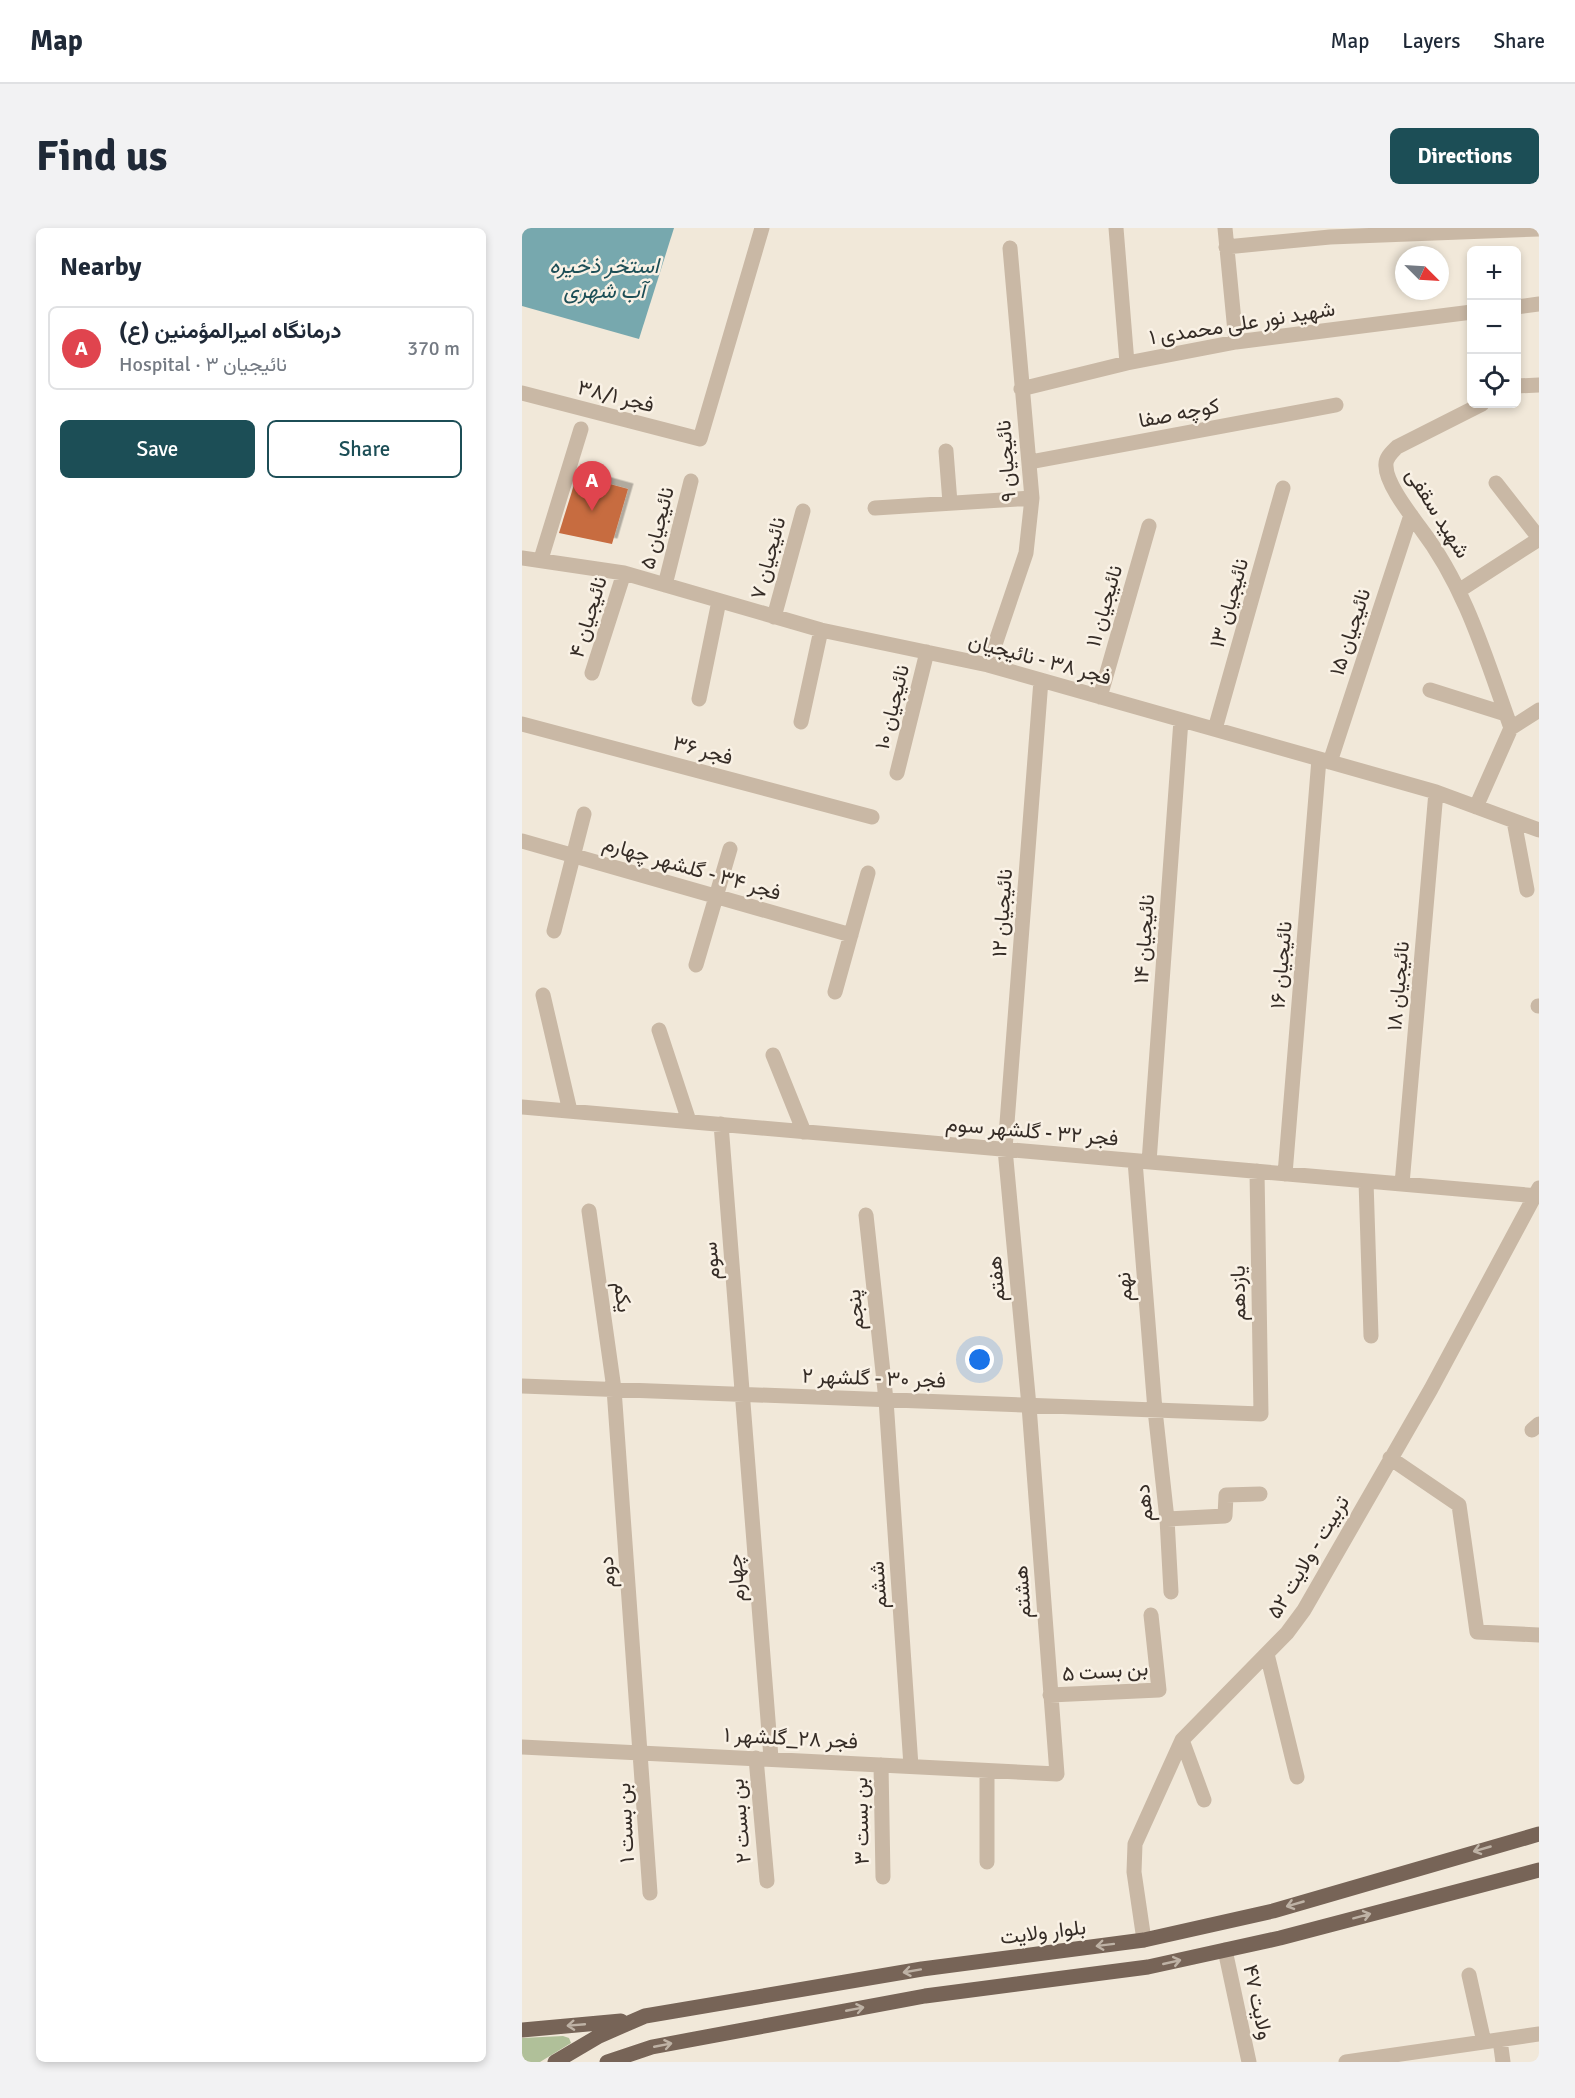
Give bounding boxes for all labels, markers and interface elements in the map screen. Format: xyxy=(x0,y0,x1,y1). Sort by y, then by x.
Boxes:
text: Map xyxy=(30,24,83,58)
text: Map xyxy=(1331,28,1369,54)
text: Layers xyxy=(1402,28,1460,54)
text: Share xyxy=(1493,28,1545,54)
button: Directions xyxy=(1390,128,1539,184)
text: Find us xyxy=(36,131,167,182)
north arrow xyxy=(1395,246,1449,300)
map controls xyxy=(1467,246,1521,408)
button: + xyxy=(1467,246,1521,300)
text: Nearby xyxy=(60,251,141,283)
water label: استخر ذخیره آب شهری xyxy=(549,252,662,304)
street label: شهید نور علی محمدی ۱ xyxy=(1147,295,1337,351)
button: − xyxy=(1467,300,1521,354)
text: درمانگاه امیرالمؤمنین (ع) xyxy=(119,317,342,344)
text: A xyxy=(75,336,88,361)
text: 370 m xyxy=(407,336,460,361)
text: Hospital · نائیجیان ۳ xyxy=(119,352,287,377)
button: locate xyxy=(1467,354,1521,408)
street label: فجر ۳۸/۱ xyxy=(575,374,657,418)
street label: کوچه صفا xyxy=(1136,392,1222,435)
street label: نائیجیان ۹ xyxy=(990,419,1022,503)
button: Save xyxy=(60,420,255,478)
button: Share xyxy=(267,420,462,478)
pin: A xyxy=(572,462,612,511)
street label: شهید سقفی xyxy=(1400,463,1476,563)
street label: نائیجیان ۵ xyxy=(634,484,680,572)
street label: نائیجیان ۷ xyxy=(745,514,791,602)
street label: نائیجیان ۱۳ xyxy=(1204,555,1254,651)
street label: نائیجیان ۱۱ xyxy=(1080,562,1128,650)
street label: نائیجیان ۴ xyxy=(563,573,613,661)
street label: نائیجیان ۱۵ xyxy=(1324,585,1376,679)
street label: فجر ۳۸ - نائیجیان xyxy=(966,627,1114,691)
street label: نائیجیان ۱۰ xyxy=(869,662,915,752)
street label: فجر ۳۶ xyxy=(670,730,736,770)
street label: فجر ۳۴ - گلشهر چهارم xyxy=(600,830,784,907)
street label: نائیجیان ۱۲ xyxy=(986,868,1018,958)
street label: نائیجیان ۱۴ xyxy=(1128,893,1160,985)
street label: نائیجیان ۱۶ xyxy=(1264,920,1298,1010)
street label: نائیجیان ۱۸ xyxy=(1381,940,1415,1032)
street label: فجر ۳۲ - گلشهر سوم xyxy=(944,1110,1119,1153)
street label: سوم xyxy=(696,1241,727,1281)
street label: هفتم xyxy=(981,1255,1012,1303)
street label: یازدهم xyxy=(1225,1265,1252,1321)
street label: نهم xyxy=(1110,1271,1139,1303)
street label: یکم xyxy=(607,1280,638,1314)
street label: پنجم xyxy=(840,1288,871,1332)
your location xyxy=(965,1345,994,1374)
street label: فجر ۳۰ - گلشهر ۲ xyxy=(802,1362,946,1394)
street label: دهم xyxy=(1129,1483,1160,1523)
street label: تربیت - ولایت ۵۲ xyxy=(1261,1491,1355,1623)
street label: چهارم xyxy=(721,1553,752,1603)
street label: دوم xyxy=(593,1555,622,1589)
street label: ششم xyxy=(863,1560,894,1610)
street label: هشتم xyxy=(1007,1565,1038,1619)
street label: بن بست ۵ xyxy=(1061,1655,1149,1687)
street label: فجر ۲۸_گلشهر ۱ xyxy=(723,1722,859,1754)
street label: بن بست ۳ xyxy=(847,1777,875,1865)
street label: بن بست ۲ xyxy=(723,1778,757,1864)
street label: بن بست ۱ xyxy=(610,1782,640,1864)
one-way arrow xyxy=(1473,1844,1492,1855)
one-way arrow xyxy=(1286,1899,1305,1910)
one-way arrow xyxy=(1352,1910,1371,1922)
street label: بلوار ولایت xyxy=(999,1914,1087,1950)
one-way arrow xyxy=(1096,1940,1115,1951)
one-way arrow xyxy=(1162,1956,1181,1967)
street label: ولایت ۴۷ xyxy=(1237,1962,1279,2042)
one-way arrow xyxy=(902,1965,922,1976)
one-way arrow xyxy=(845,2003,864,2014)
one-way arrow xyxy=(567,2020,587,2031)
one-way arrow xyxy=(653,2039,672,2050)

